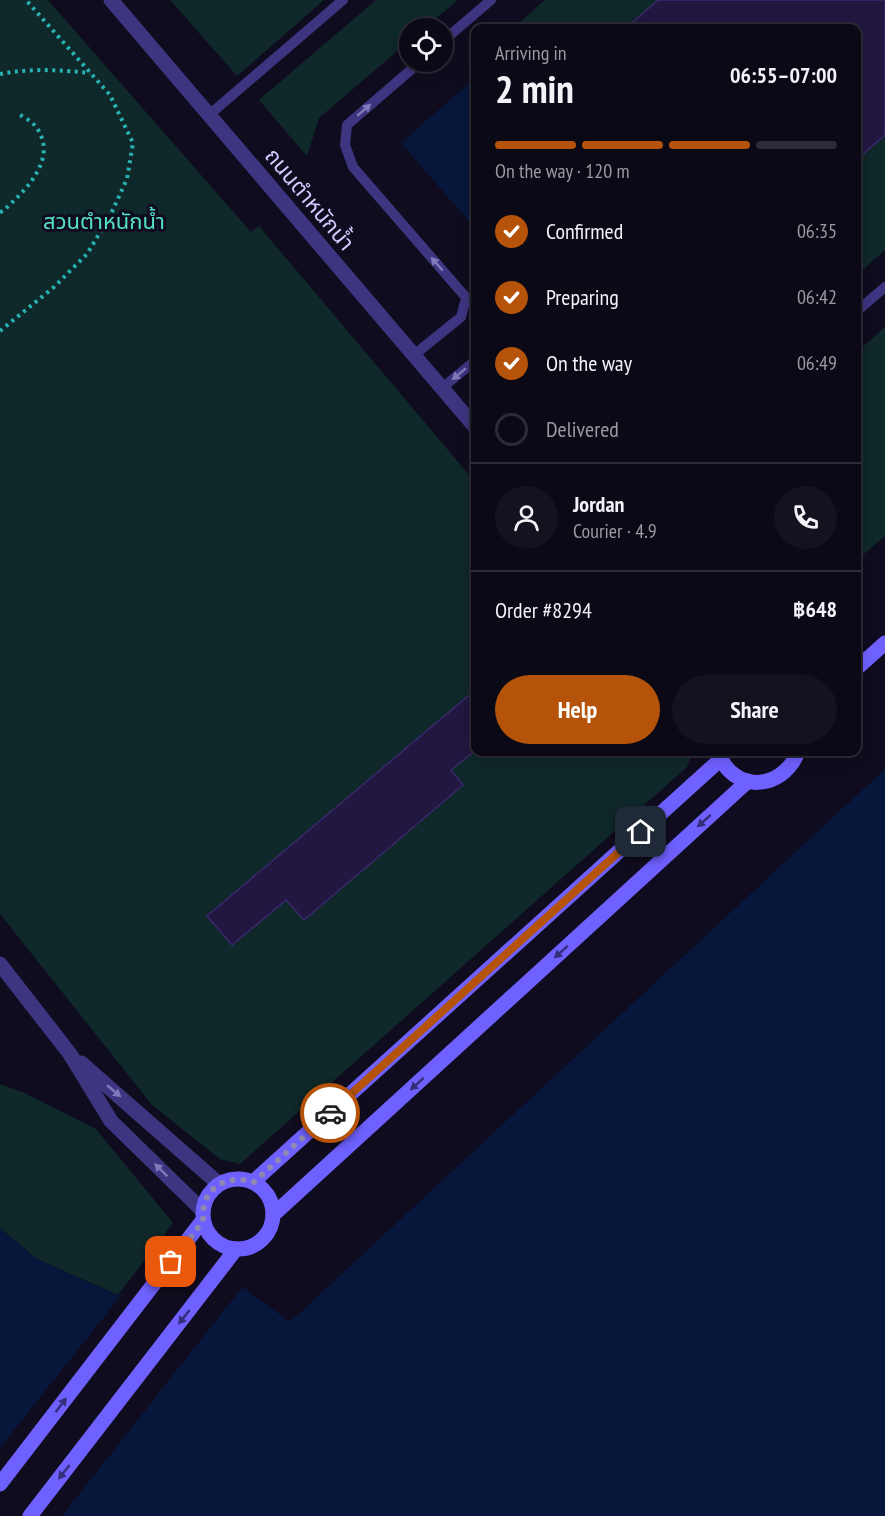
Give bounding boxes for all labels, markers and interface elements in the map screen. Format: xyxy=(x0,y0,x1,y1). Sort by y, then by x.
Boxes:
map controls xyxy=(399,18,453,72)
button: locate xyxy=(399,18,453,72)
text: Arriving in xyxy=(495,40,567,66)
text: 06:55–07:00 xyxy=(730,61,837,89)
text: 2 min xyxy=(495,63,574,114)
one-way arrow xyxy=(356,104,372,117)
street label: ถนนตำหนักน้ำ xyxy=(259,141,362,256)
text: On the way · 120 m xyxy=(495,158,630,184)
park label: สวนตำหนักน้ำ xyxy=(43,206,165,235)
icon: check xyxy=(495,215,528,248)
text: Confirmed xyxy=(546,217,623,245)
text: 06:35 xyxy=(797,218,837,244)
one-way arrow xyxy=(431,257,444,272)
icon: check xyxy=(495,281,528,314)
text: Preparing xyxy=(546,283,619,311)
text: 06:42 xyxy=(797,284,837,310)
icon: check xyxy=(495,347,528,380)
text: On the way xyxy=(546,349,632,377)
text: 06:49 xyxy=(797,350,837,376)
one-way arrow xyxy=(452,367,467,380)
text: Delivered xyxy=(546,415,619,443)
button: person xyxy=(495,486,558,549)
button: phone xyxy=(774,486,837,549)
text: Jordan xyxy=(573,490,624,518)
text: Courier · 4.9 xyxy=(573,518,657,544)
text: ฿648 xyxy=(793,595,837,623)
text: Order #8294 xyxy=(495,596,592,624)
button: Help xyxy=(495,675,660,744)
button: Share xyxy=(672,675,837,744)
pin xyxy=(615,806,666,857)
one-way arrow xyxy=(697,814,712,828)
icon: home xyxy=(624,815,657,848)
one-way arrow xyxy=(553,945,568,959)
one-way arrow xyxy=(409,1077,424,1091)
courier xyxy=(300,1083,360,1143)
one-way arrow xyxy=(106,1084,121,1097)
icon: car xyxy=(314,1097,347,1130)
one-way arrow xyxy=(154,1163,168,1177)
pin xyxy=(145,1236,196,1287)
icon: bag xyxy=(154,1245,187,1278)
one-way arrow xyxy=(178,1310,190,1325)
one-way arrow xyxy=(55,1397,67,1412)
one-way arrow xyxy=(59,1464,71,1479)

